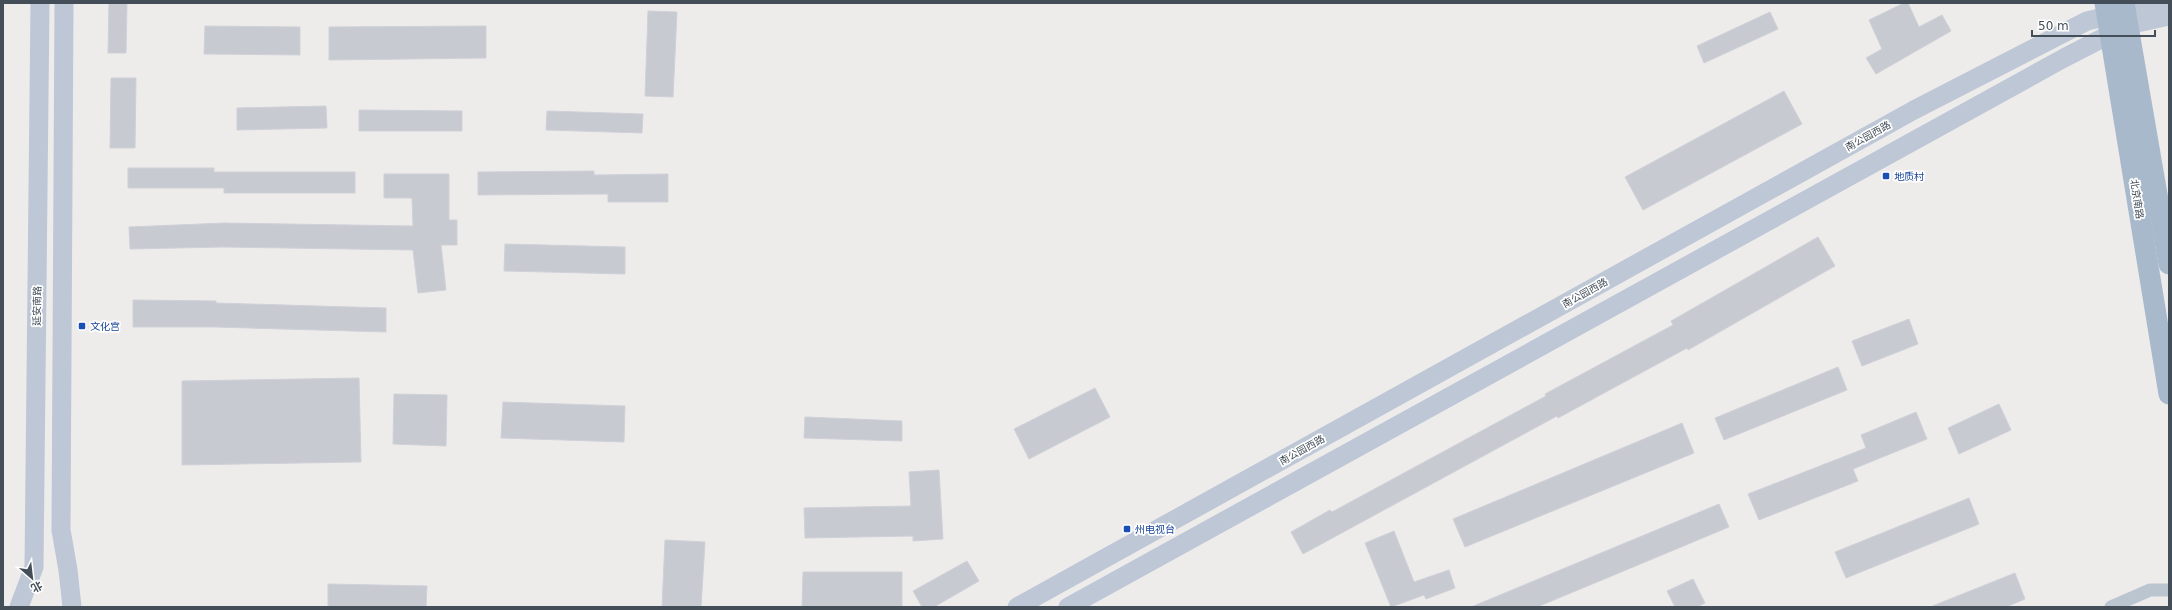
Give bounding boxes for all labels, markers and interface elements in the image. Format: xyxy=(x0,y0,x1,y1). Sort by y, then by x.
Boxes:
scale bar xyxy=(2032,12,2155,38)
text: 50 m xyxy=(2038,19,2069,33)
street label: 南公园西路 xyxy=(1843,119,1893,153)
marker: 地质村 xyxy=(1881,171,1891,181)
place label: 地质村 xyxy=(1894,171,1924,182)
street label: 北京南路 xyxy=(2128,178,2146,220)
street label: 南公园西路 xyxy=(1560,276,1610,310)
street label: 延安南路 xyxy=(31,286,43,326)
marker: 文化宫 xyxy=(77,321,87,331)
place label: 文化宫 xyxy=(90,321,120,332)
street label: 南公园西路 xyxy=(1277,433,1327,467)
marker: 州电视台 xyxy=(1122,524,1132,534)
place label: 州电视台 xyxy=(1135,524,1175,535)
north arrow xyxy=(12,558,52,598)
text: 北 xyxy=(29,578,44,595)

